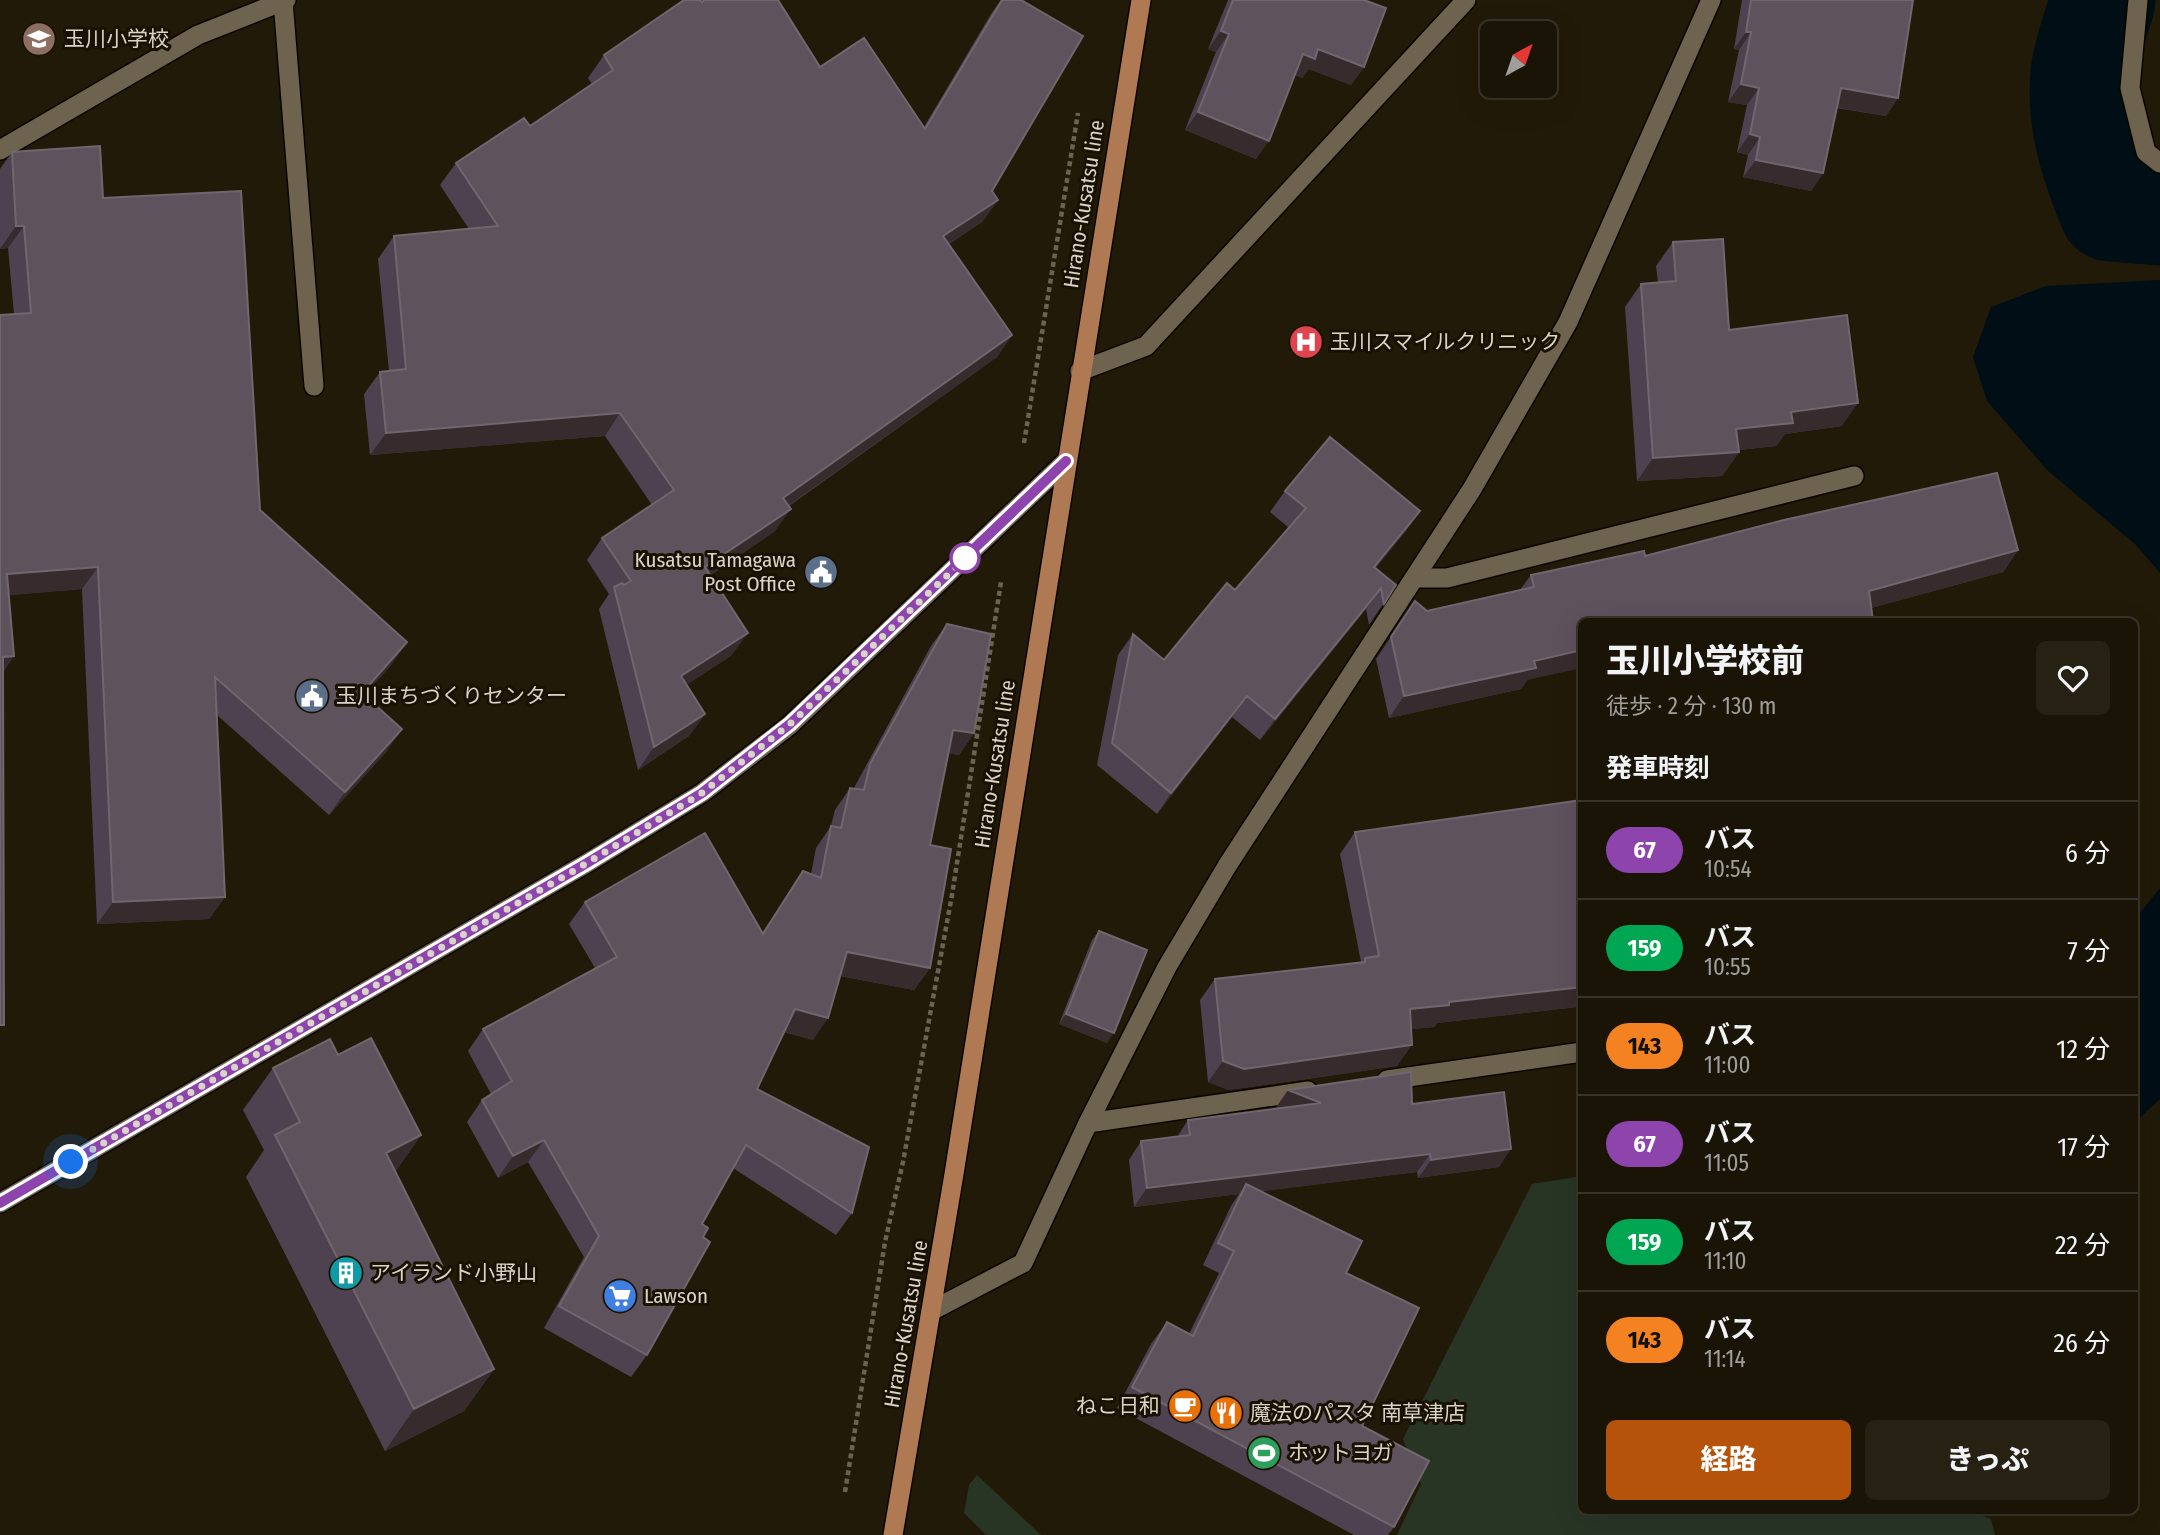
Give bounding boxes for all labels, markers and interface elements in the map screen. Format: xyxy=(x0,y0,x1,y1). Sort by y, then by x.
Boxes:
school or university icon: 玉川小学校 xyxy=(20,20,58,58)
north arrow xyxy=(1480,21,1558,98)
map controls xyxy=(1480,21,1557,98)
place label: 玉川小学校 xyxy=(64,26,169,52)
street label: Hirano-Kusatsu line xyxy=(1058,118,1110,290)
hospital icon: 玉川スマイルクリニック xyxy=(1287,323,1325,361)
place label: 玉川スマイルクリニック xyxy=(1330,329,1560,355)
unlabelled marker xyxy=(950,543,980,573)
place label: Kusatsu Tamagawa Post Office xyxy=(635,547,796,597)
public building icon: Kusatsu Tamagawa Post Office xyxy=(802,553,840,591)
text: 玉川小学校前 xyxy=(1606,641,1804,681)
button: heart xyxy=(2036,641,2110,715)
public building icon: 玉川まちづくりセンター xyxy=(293,677,331,715)
street label: Hirano-Kusatsu line xyxy=(969,678,1021,850)
place label: 玉川まちづくりセンター xyxy=(336,683,567,709)
text: 徒歩 · 2 分 · 130 m xyxy=(1606,692,1776,720)
text: 発車時刻 xyxy=(1606,753,1710,784)
text: バス xyxy=(1704,824,1756,855)
text: 67 xyxy=(1633,836,1656,864)
text: 6 分 xyxy=(2065,838,2110,869)
text: 10:54 xyxy=(1704,855,1752,883)
text: バス xyxy=(1704,922,1756,953)
text: 159 xyxy=(1628,934,1661,962)
text: 7 分 xyxy=(2067,936,2110,967)
text: 10:55 xyxy=(1704,953,1751,981)
text: バス xyxy=(1704,1020,1756,1051)
text: 143 xyxy=(1628,1032,1661,1060)
text: 12 分 xyxy=(2056,1034,2110,1065)
text: 11:00 xyxy=(1704,1051,1750,1079)
text: バス xyxy=(1704,1118,1756,1149)
text: 67 xyxy=(1633,1130,1656,1158)
text: 17 分 xyxy=(2057,1132,2110,1163)
your location xyxy=(53,1144,88,1179)
text: 11:05 xyxy=(1704,1149,1749,1177)
text: バス xyxy=(1704,1216,1756,1247)
text: 159 xyxy=(1628,1228,1661,1256)
text: 22 分 xyxy=(2055,1230,2110,1261)
street label: Hirano-Kusatsu line xyxy=(878,1238,934,1410)
text: 11:10 xyxy=(1704,1247,1747,1275)
building icon: アイランド小野山 xyxy=(327,1254,365,1292)
place label: アイランド小野山 xyxy=(370,1260,537,1286)
supermarket icon: Lawson xyxy=(601,1277,639,1315)
place label: Lawson xyxy=(644,1283,708,1309)
text: バス xyxy=(1704,1314,1756,1345)
text: 143 xyxy=(1628,1326,1661,1354)
text: 26 分 xyxy=(2054,1328,2110,1359)
text: 11:14 xyxy=(1704,1345,1746,1373)
cafe icon: ねこ日和 xyxy=(1166,1387,1204,1425)
place label: ねこ日和 xyxy=(1076,1393,1160,1419)
restaurant icon: 魔法のパスタ 南草津店 xyxy=(1207,1394,1245,1432)
place label: 魔法のパスタ 南草津店 xyxy=(1250,1400,1465,1426)
button: 経路 xyxy=(1606,1420,1851,1500)
button: きっぷ xyxy=(1865,1420,2110,1500)
sports icon: ホットヨガ xyxy=(1245,1434,1283,1472)
place label: ホットヨガ xyxy=(1288,1440,1393,1466)

